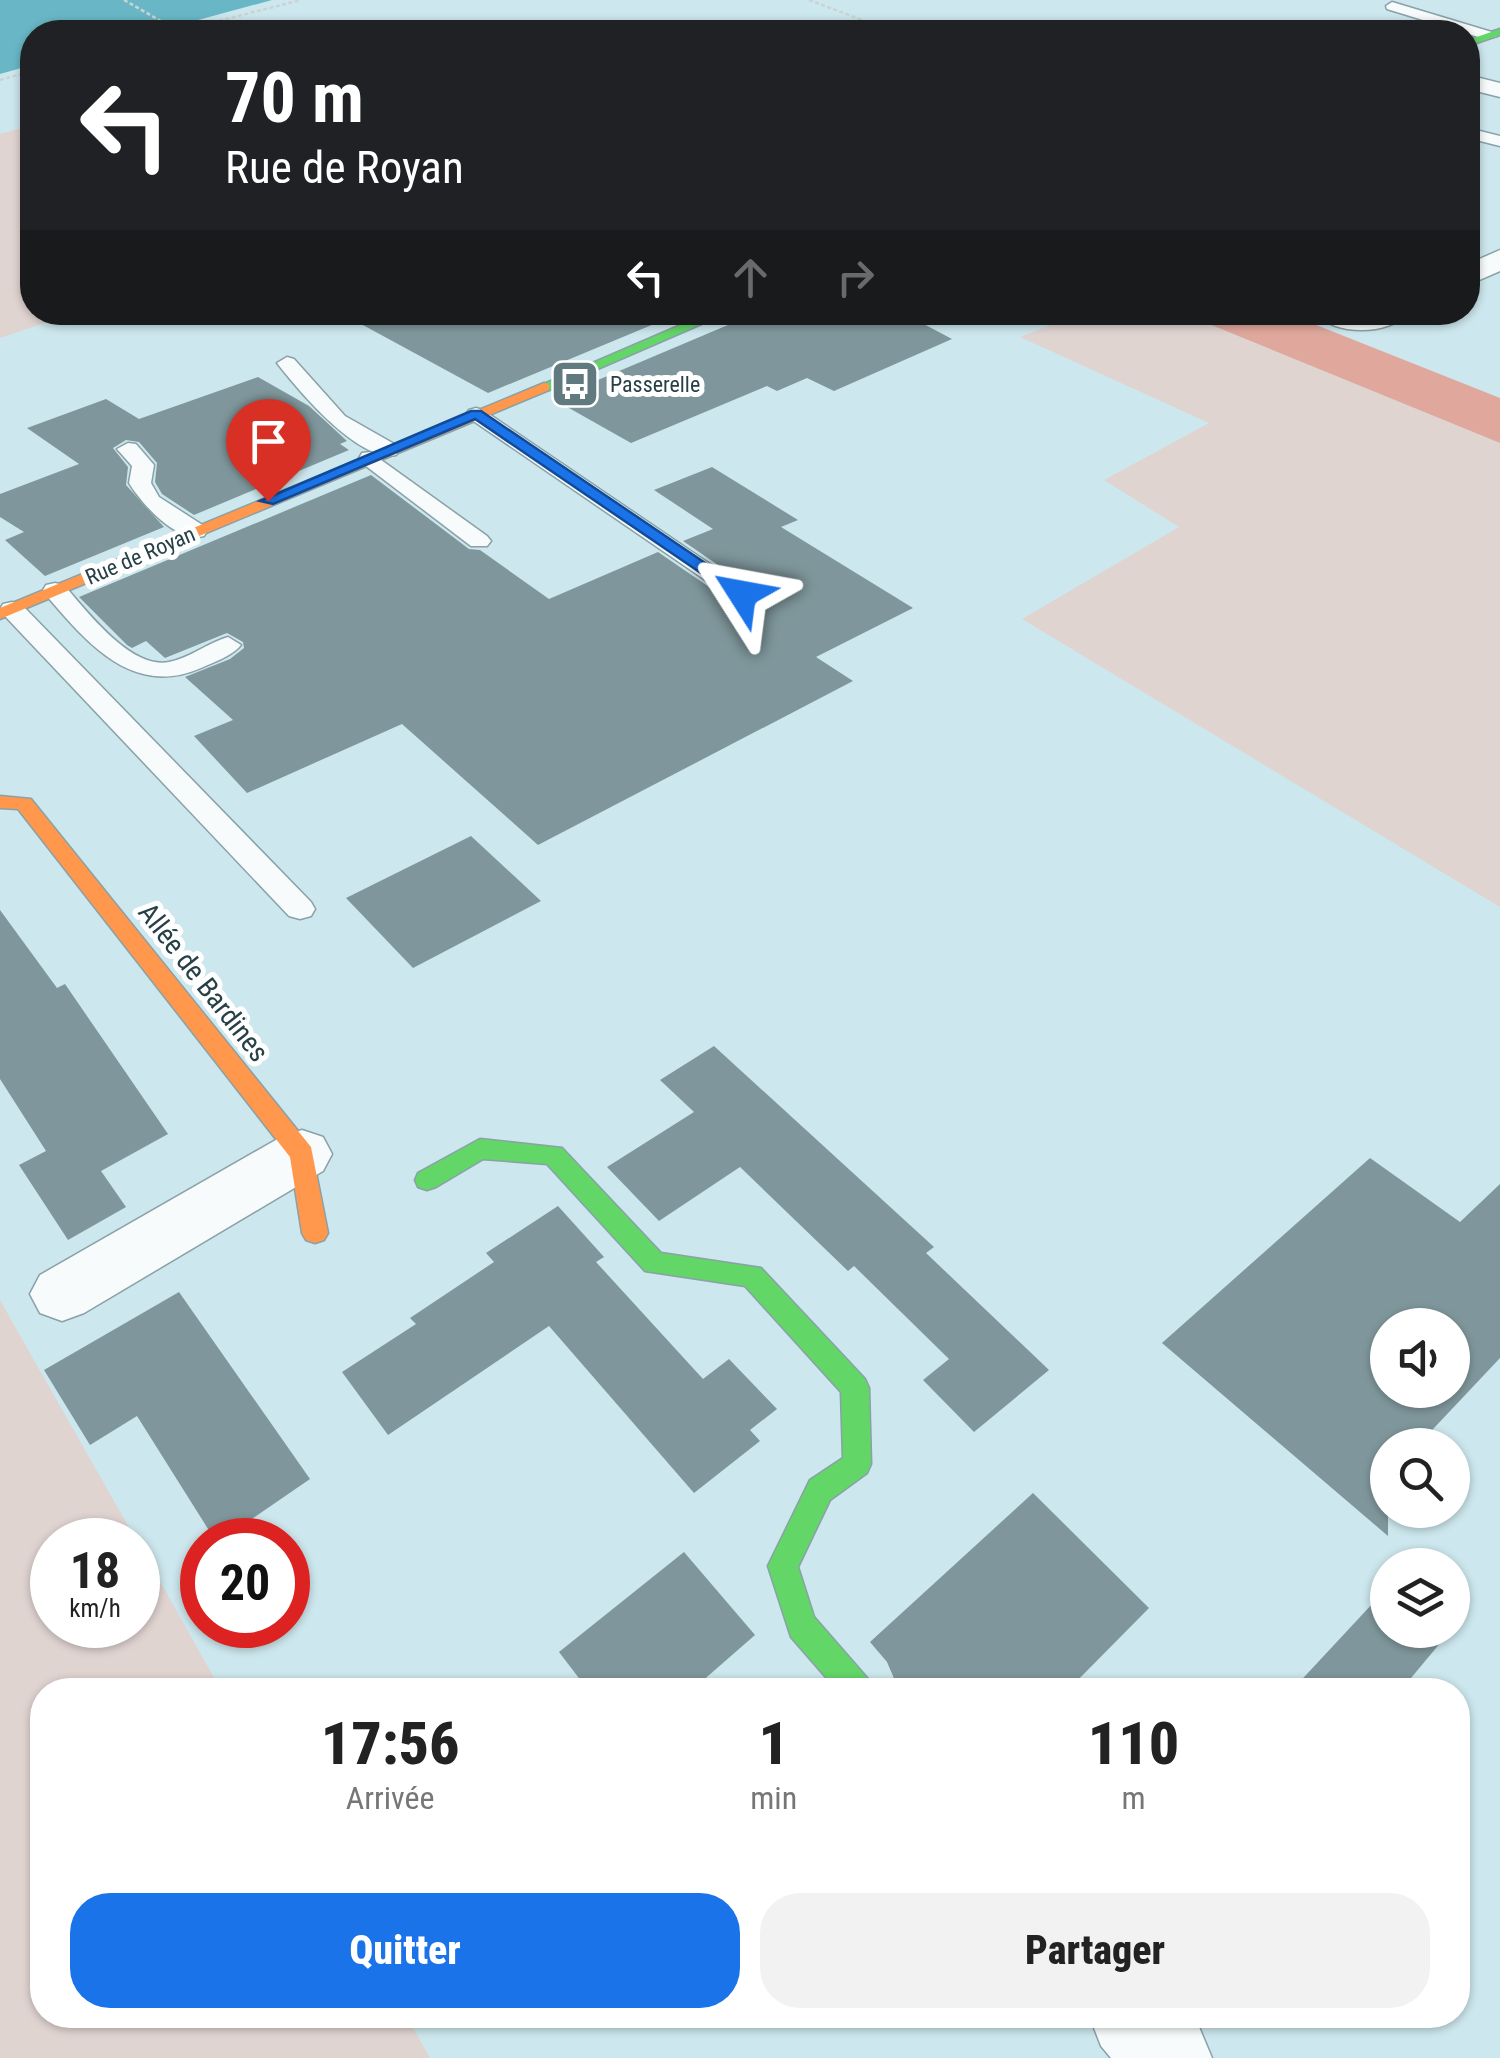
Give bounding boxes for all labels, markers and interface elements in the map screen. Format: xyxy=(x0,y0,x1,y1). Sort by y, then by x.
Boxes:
text: 70 m xyxy=(225,57,364,139)
icon: left xyxy=(60,60,190,190)
text: Rue de Royan xyxy=(225,141,464,194)
icon: left xyxy=(618,250,673,305)
icon: ahead xyxy=(723,250,778,305)
icon: right xyxy=(828,250,883,305)
bus stop icon: Passerelle xyxy=(549,358,601,410)
place label: Passerelle xyxy=(610,372,700,397)
pin xyxy=(226,399,311,502)
icon: arrive xyxy=(241,414,296,469)
street label: Rue de Royan xyxy=(82,521,199,590)
position arrow xyxy=(690,542,794,646)
street label: Allée de Bardines xyxy=(132,897,276,1068)
map controls xyxy=(1370,1308,1470,1648)
button: sound xyxy=(1370,1308,1470,1408)
button: search xyxy=(1370,1428,1470,1528)
speed limit sign: 20 xyxy=(180,1518,310,1648)
text: 18 xyxy=(70,1542,120,1600)
button: layers xyxy=(1370,1548,1470,1648)
text: km/h xyxy=(69,1594,121,1623)
text: 17:56 xyxy=(321,1708,460,1779)
text: 1 xyxy=(758,1708,789,1779)
text: 110 xyxy=(1088,1708,1179,1779)
text: Arrivée xyxy=(346,1779,435,1817)
text: min xyxy=(750,1779,797,1817)
text: m xyxy=(1122,1779,1146,1817)
button: Quitter xyxy=(70,1893,740,2008)
button: Partager xyxy=(760,1893,1430,2008)

